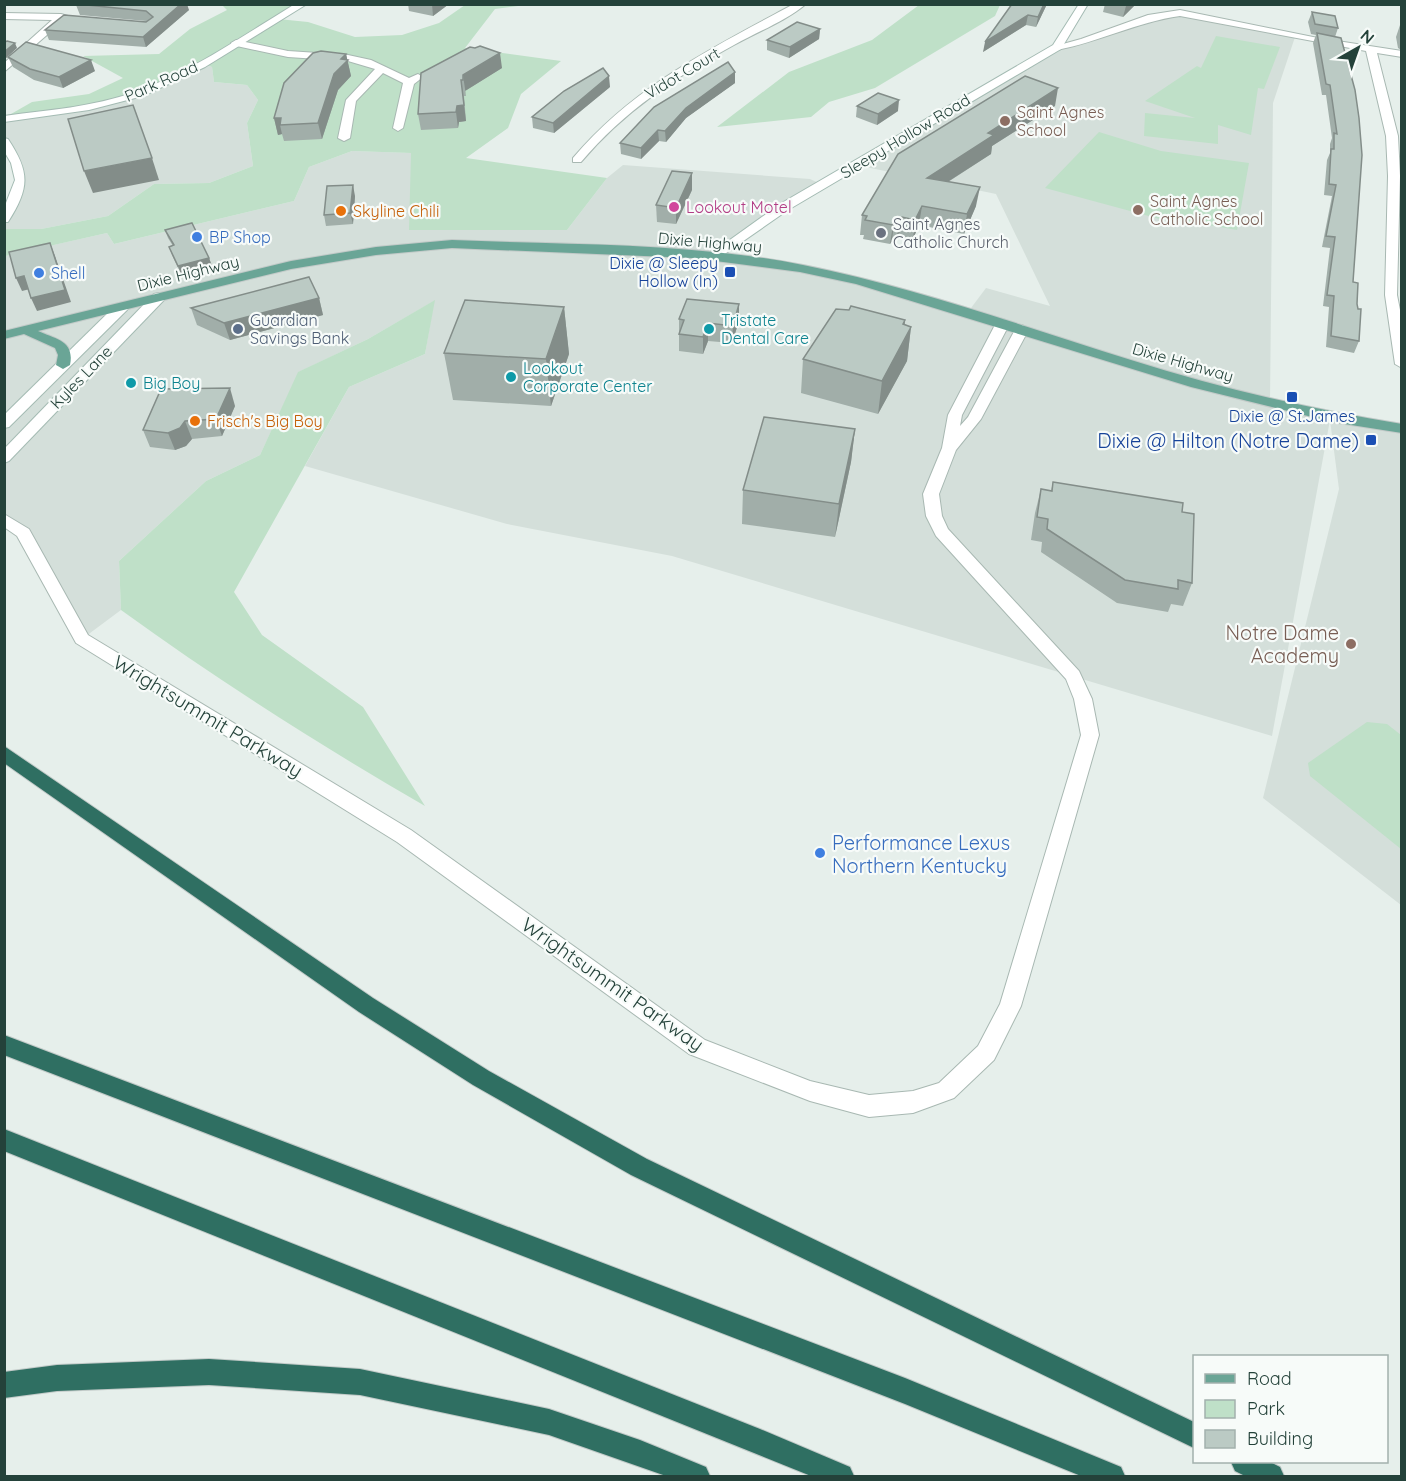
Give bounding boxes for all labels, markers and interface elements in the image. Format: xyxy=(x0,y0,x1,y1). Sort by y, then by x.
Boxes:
north arrow xyxy=(1328,18,1388,78)
text: N xyxy=(1357,25,1379,48)
street label: Vidot Court xyxy=(641,43,723,103)
street label: Park Road xyxy=(121,56,201,106)
street label: Sleepy Hollow Road xyxy=(836,89,974,183)
place label: Saint Agnes School xyxy=(1017,102,1104,140)
marker: Saint Agnes School xyxy=(998,114,1012,128)
place label: Saint Agnes Catholic School xyxy=(1150,191,1263,229)
place label: Lookout Motel xyxy=(686,197,792,217)
marker: Lookout Motel xyxy=(667,200,681,214)
place label: Skyline Chili xyxy=(353,201,439,221)
marker: Saint Agnes Catholic School xyxy=(1131,203,1145,217)
marker: Skyline Chili xyxy=(334,204,348,218)
place label: Saint Agnes Catholic Church xyxy=(893,214,1009,252)
marker: Saint Agnes Catholic Church xyxy=(874,226,888,240)
place label: BP Shop xyxy=(209,227,271,247)
street label: Dixie Highway xyxy=(657,227,763,257)
marker: BP Shop xyxy=(190,230,204,244)
street label: Dixie Highway xyxy=(135,251,241,295)
place label: Dixie @ Sleepy Hollow (In) xyxy=(609,253,718,291)
place label: Shell xyxy=(51,263,85,283)
marker: Dixie @ Sleepy Hollow (In) xyxy=(723,265,737,279)
marker: Shell xyxy=(32,266,46,280)
place label: Guardian Savings Bank xyxy=(250,310,349,348)
place label: Tristate Dental Care xyxy=(721,310,809,348)
marker: Guardian Savings Bank xyxy=(231,322,245,336)
marker: Tristate Dental Care xyxy=(702,322,716,336)
street label: Dixie Highway xyxy=(1130,338,1236,386)
street label: Kyles Lane xyxy=(46,341,116,413)
place label: Lookout Corporate Center xyxy=(523,358,652,396)
marker: Lookout Corporate Center xyxy=(504,370,518,384)
place label: Big Boy xyxy=(143,373,200,393)
marker: Big Boy xyxy=(124,376,138,390)
marker: Dixie @ St.James xyxy=(1285,390,1299,404)
place label: Dixie @ St.James xyxy=(1229,406,1355,426)
place label: Frisch's Big Boy xyxy=(207,411,323,431)
marker: Frisch's Big Boy xyxy=(188,414,202,428)
place label: Dixie @ Hilton (Notre Dame) xyxy=(1097,428,1359,453)
marker: Dixie @ Hilton (Notre Dame) xyxy=(1364,433,1378,447)
place label: Notre Dame Academy xyxy=(1226,620,1339,668)
marker: Notre Dame Academy xyxy=(1344,637,1358,651)
street label: Wrightsummit Parkway xyxy=(109,649,307,783)
place label: Performance Lexus Northern Kentucky xyxy=(832,830,1010,878)
marker: Performance Lexus Northern Kentucky xyxy=(813,846,827,860)
street label: Wrightsummit Parkway xyxy=(517,912,709,1056)
legend xyxy=(1193,1355,1388,1463)
text: Road xyxy=(1247,1367,1292,1390)
text: Park xyxy=(1247,1397,1285,1420)
text: Building xyxy=(1247,1427,1313,1450)

